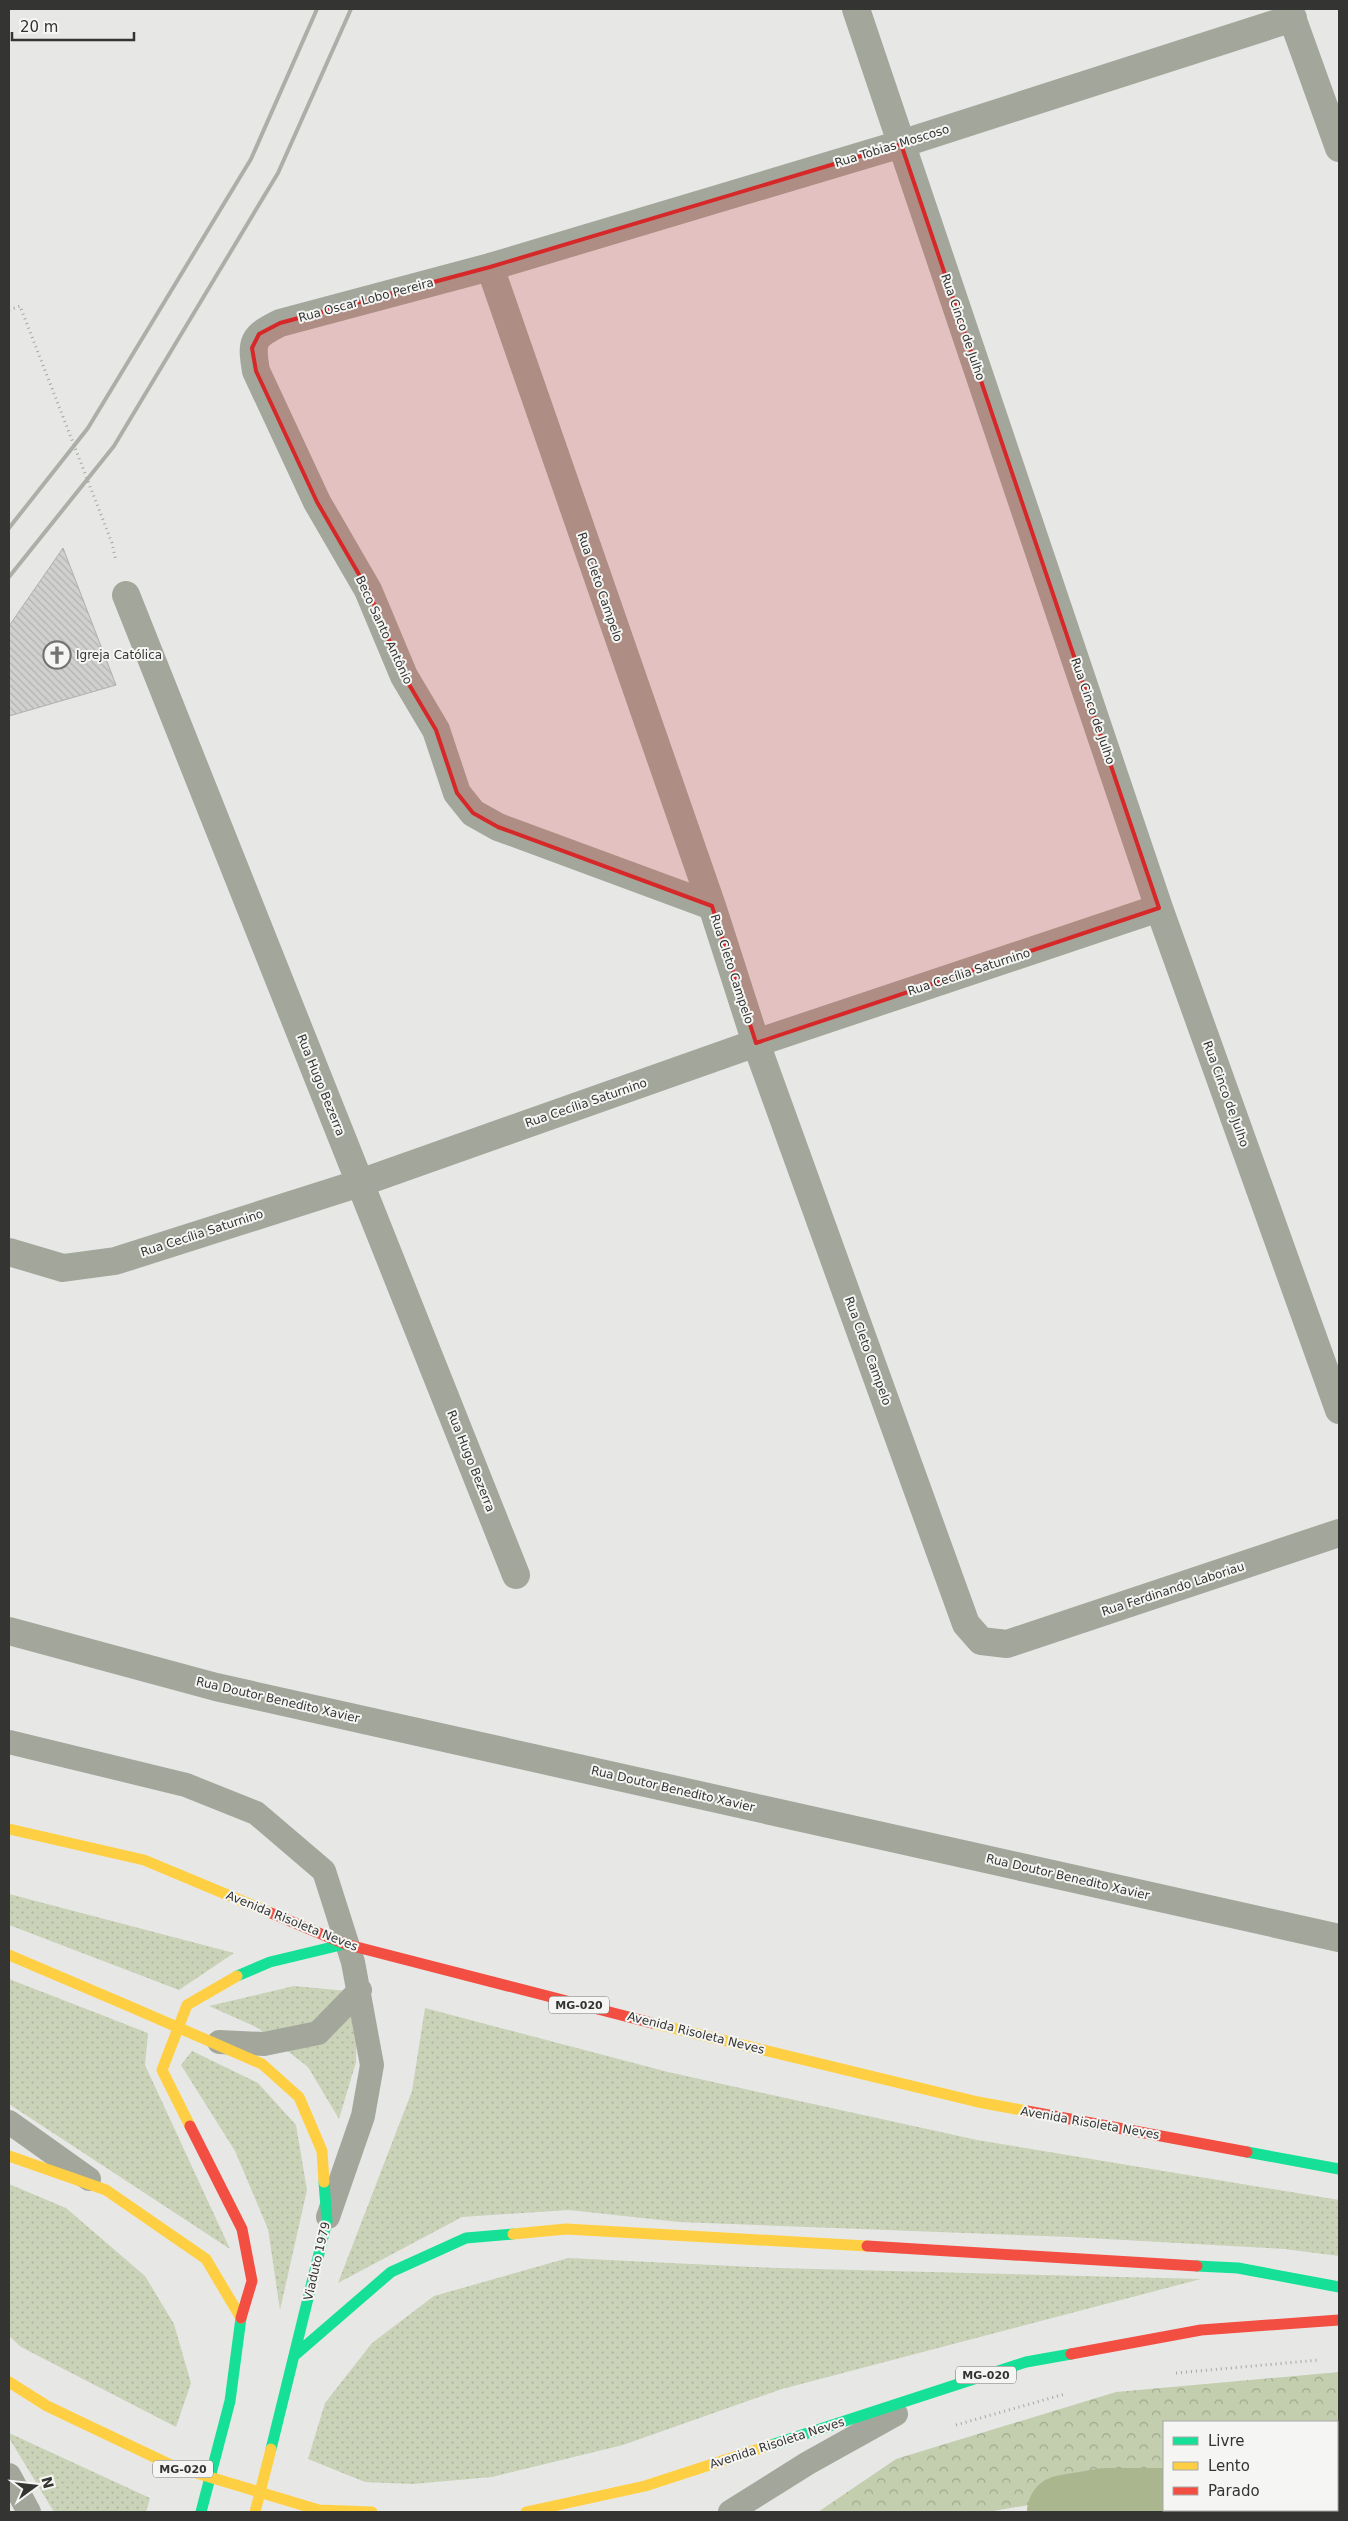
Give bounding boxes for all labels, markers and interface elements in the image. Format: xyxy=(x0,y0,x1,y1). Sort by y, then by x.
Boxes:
scale bar xyxy=(12,10,135,42)
text: 20 m xyxy=(20,18,58,36)
street label: Rua Tobias Moscoso xyxy=(833,122,951,170)
street label: Rua Cinco de Julho xyxy=(938,272,988,382)
street label: Rua Oscar Lobo Pereira xyxy=(297,275,435,325)
street label: Rua Cleto Campelo xyxy=(575,531,625,643)
street label: Beco Santo Antônio xyxy=(353,574,415,686)
church icon: Igreja Católica xyxy=(42,640,72,670)
place label: Igreja Católica xyxy=(76,648,162,662)
street label: Rua Cinco de Julho xyxy=(1068,656,1118,766)
street label: Rua Cleto Campelo xyxy=(708,912,756,1026)
street label: Rua Cecília Saturnino xyxy=(906,946,1032,998)
street label: Rua Hugo Bezerra xyxy=(294,1032,348,1138)
street label: Rua Cinco de Julho xyxy=(1200,1039,1252,1149)
street label: Rua Cecília Saturnino xyxy=(523,1076,649,1130)
street label: Rua Cecília Saturnino xyxy=(139,1207,265,1259)
street label: Rua Cleto Campelo xyxy=(842,1295,894,1407)
street label: Rua Hugo Bezerra xyxy=(444,1408,498,1514)
street label: Rua Ferdinando Laboriau xyxy=(1100,1559,1246,1619)
street label: Rua Doutor Benedito Xavier xyxy=(195,1674,361,1726)
street label: Rua Doutor Benedito Xavier xyxy=(590,1763,756,1815)
street label: Rua Doutor Benedito Xavier xyxy=(985,1851,1151,1903)
street label: Avenida Risoleta Neves xyxy=(224,1888,360,1954)
road number: MG-020 xyxy=(549,1996,609,2014)
street label: Avenida Risoleta Neves xyxy=(626,2009,766,2057)
street label: Avenida Risoleta Neves xyxy=(1020,2104,1160,2142)
street label: Viaduto 1979 xyxy=(301,2220,333,2302)
road number: MG-020 xyxy=(956,2366,1016,2384)
street label: Avenida Risoleta Neves xyxy=(708,2415,846,2471)
legend xyxy=(1163,2421,1338,2511)
text: Livre xyxy=(1208,2432,1244,2450)
text: Lento xyxy=(1208,2457,1250,2475)
road number: MG-020 xyxy=(153,2460,213,2478)
north arrow xyxy=(10,2461,60,2511)
text: N xyxy=(38,2475,57,2490)
text: Parado xyxy=(1208,2482,1260,2500)

